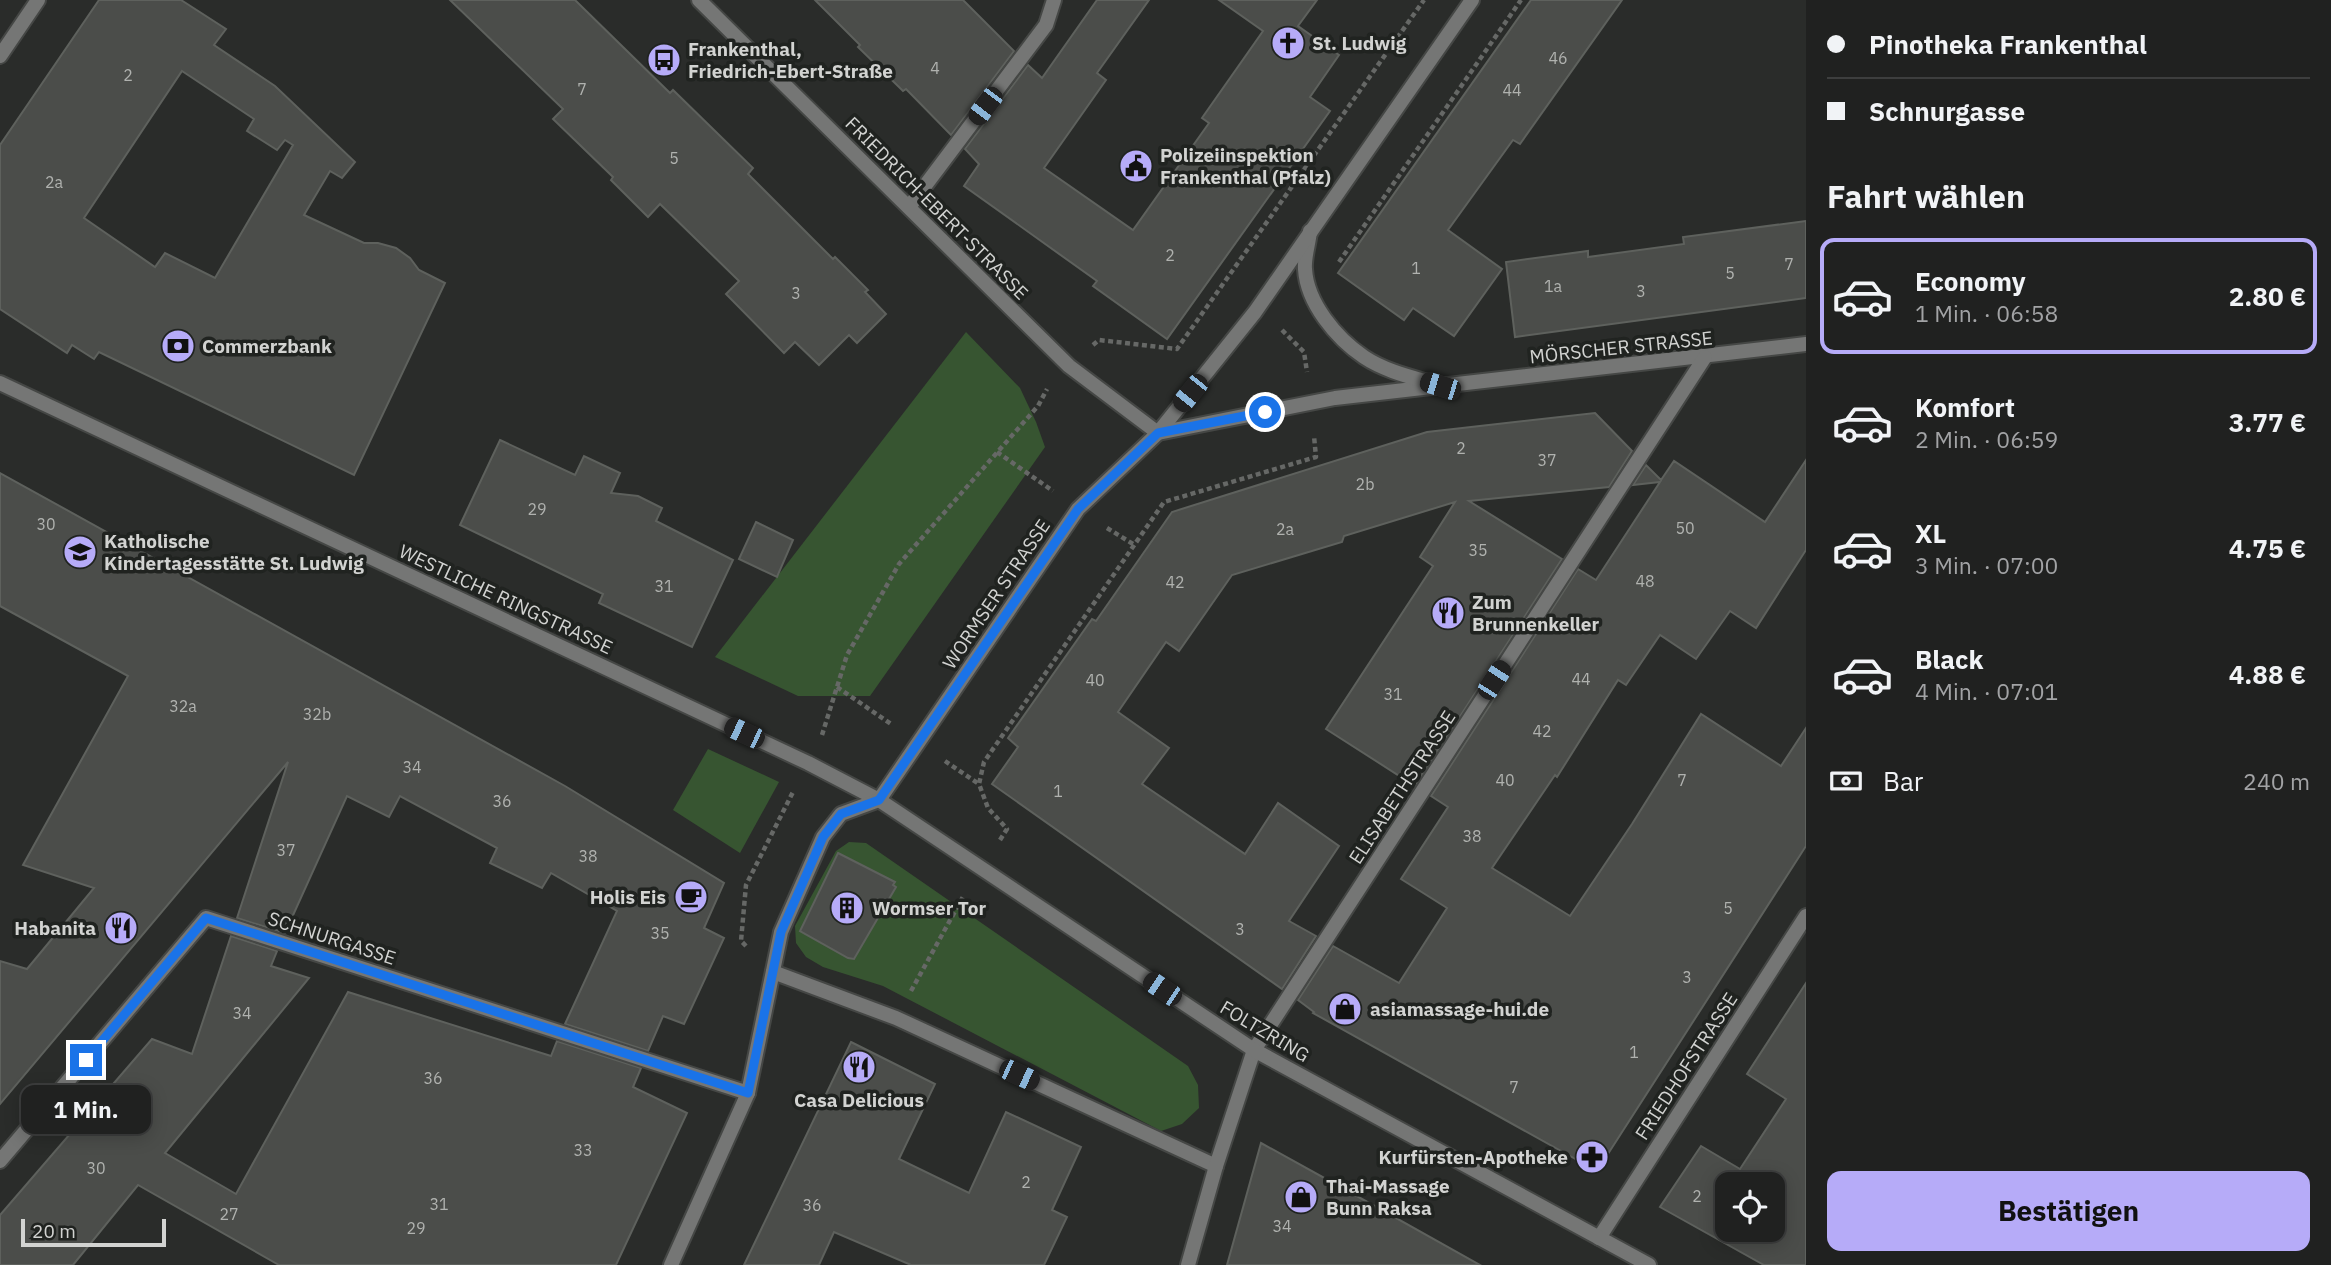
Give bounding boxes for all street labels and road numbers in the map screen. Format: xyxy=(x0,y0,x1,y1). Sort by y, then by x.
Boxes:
street label: FRIEDRICH-EBERT-STRASSE xyxy=(840,111,1034,305)
street label: MÖRSCHER STRASSE xyxy=(1528,325,1714,369)
street label: WORMSER STRASSE xyxy=(937,514,1055,674)
street label: WESTLICHE RINGSTRASSE xyxy=(395,539,617,659)
street label: ELISABETHSTRASSE xyxy=(1343,706,1461,868)
street label: SCHNURGASSE xyxy=(265,906,399,970)
street label: FRIEDHOFSTRASSE xyxy=(1629,988,1743,1144)
street label: FOLTZRING xyxy=(1216,995,1314,1067)

